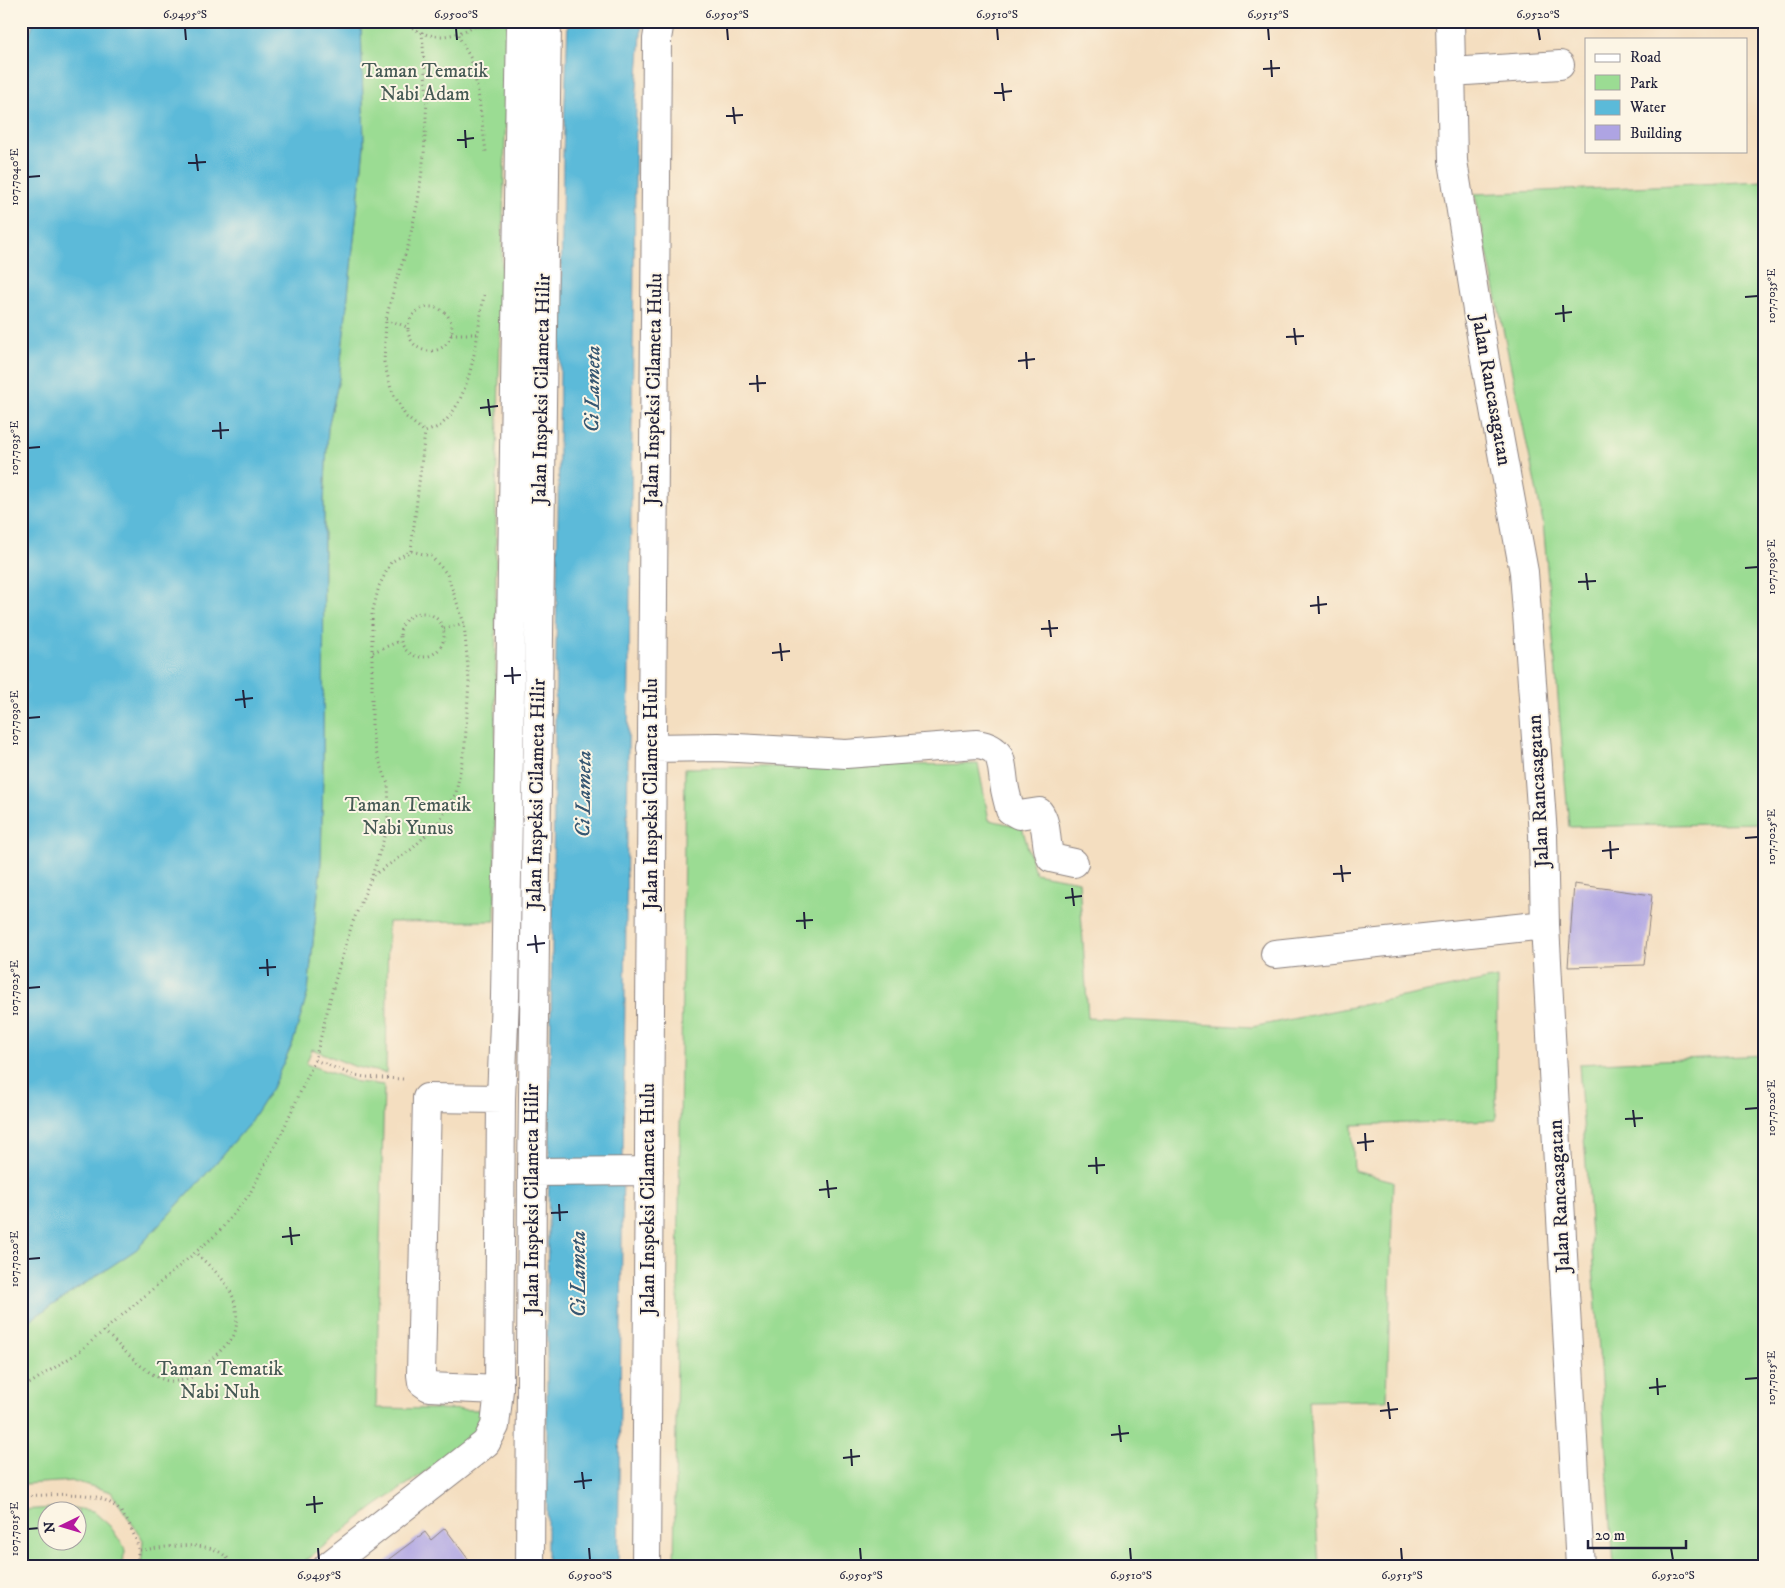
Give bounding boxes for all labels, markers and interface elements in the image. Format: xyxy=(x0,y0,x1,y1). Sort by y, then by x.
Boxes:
text: 6.9495°S xyxy=(163,7,207,22)
text: 6.9500°S xyxy=(434,7,478,22)
text: 6.9505°S xyxy=(705,7,749,22)
text: 6.9510°S xyxy=(976,7,1018,22)
text: 6.9515°S xyxy=(1247,7,1289,22)
text: 6.9520°S xyxy=(1516,7,1560,22)
legend xyxy=(1585,38,1748,152)
text: Road xyxy=(1630,48,1662,67)
park label: Taman Tematik Nabi Adam xyxy=(362,59,488,107)
text: Park xyxy=(1630,74,1659,93)
text: Water xyxy=(1629,98,1666,117)
text: Building xyxy=(1630,124,1682,143)
text: 107.7040°E xyxy=(7,148,22,206)
text: 107.7035°E xyxy=(1764,268,1779,323)
street label: Jalan Inspeksi Cilameta Hilir xyxy=(527,273,557,507)
street label: Jalan Inspeksi Cilameta Hulu xyxy=(639,273,669,507)
street label: Jalan Rancasagatan xyxy=(1465,310,1517,468)
water label: Ci Lameta xyxy=(579,345,607,433)
text: 107.7035°E xyxy=(7,420,22,475)
text: 107.7030°E xyxy=(1764,539,1779,595)
street label: Jalan Inspeksi Cilameta Hilir xyxy=(522,678,552,912)
street label: Jalan Inspeksi Cilameta Hulu xyxy=(639,678,664,912)
text: 107.7030°E xyxy=(7,690,22,746)
street label: Jalan Rancasagatan xyxy=(1522,713,1556,870)
water label: Ci Lameta xyxy=(570,750,598,838)
park label: Taman Tematik Nabi Yunus xyxy=(345,793,471,841)
text: 107.7025°E xyxy=(1764,808,1779,865)
text: 107.7025°E xyxy=(7,959,22,1016)
text: 107.7020°E xyxy=(1764,1079,1779,1136)
street label: Jalan Inspeksi Cilameta Hilir xyxy=(520,1083,545,1316)
street label: Jalan Inspeksi Cilameta Hulu xyxy=(636,1083,661,1317)
street label: Jalan Rancasagatan xyxy=(1543,1118,1577,1275)
text: 107.7020°E xyxy=(7,1230,22,1287)
water label: Ci Lameta xyxy=(566,1231,592,1317)
text: 107.7015°E xyxy=(1764,1350,1779,1405)
park label: Taman Tematik Nabi Nuh xyxy=(157,1357,283,1405)
north arrow xyxy=(38,1500,88,1550)
text: 107.7015°E xyxy=(7,1501,22,1556)
scale bar xyxy=(1588,1518,1685,1550)
text: N xyxy=(41,1520,60,1534)
text: 20 m xyxy=(1595,1526,1625,1545)
text: 6.9495°S xyxy=(297,1568,341,1583)
text: 6.9500°S xyxy=(568,1568,612,1583)
text: 6.9505°S xyxy=(839,1568,883,1583)
text: 6.9510°S xyxy=(1110,1568,1152,1583)
text: 6.9515°S xyxy=(1381,1568,1423,1583)
text: 6.9520°S xyxy=(1651,1568,1695,1583)

